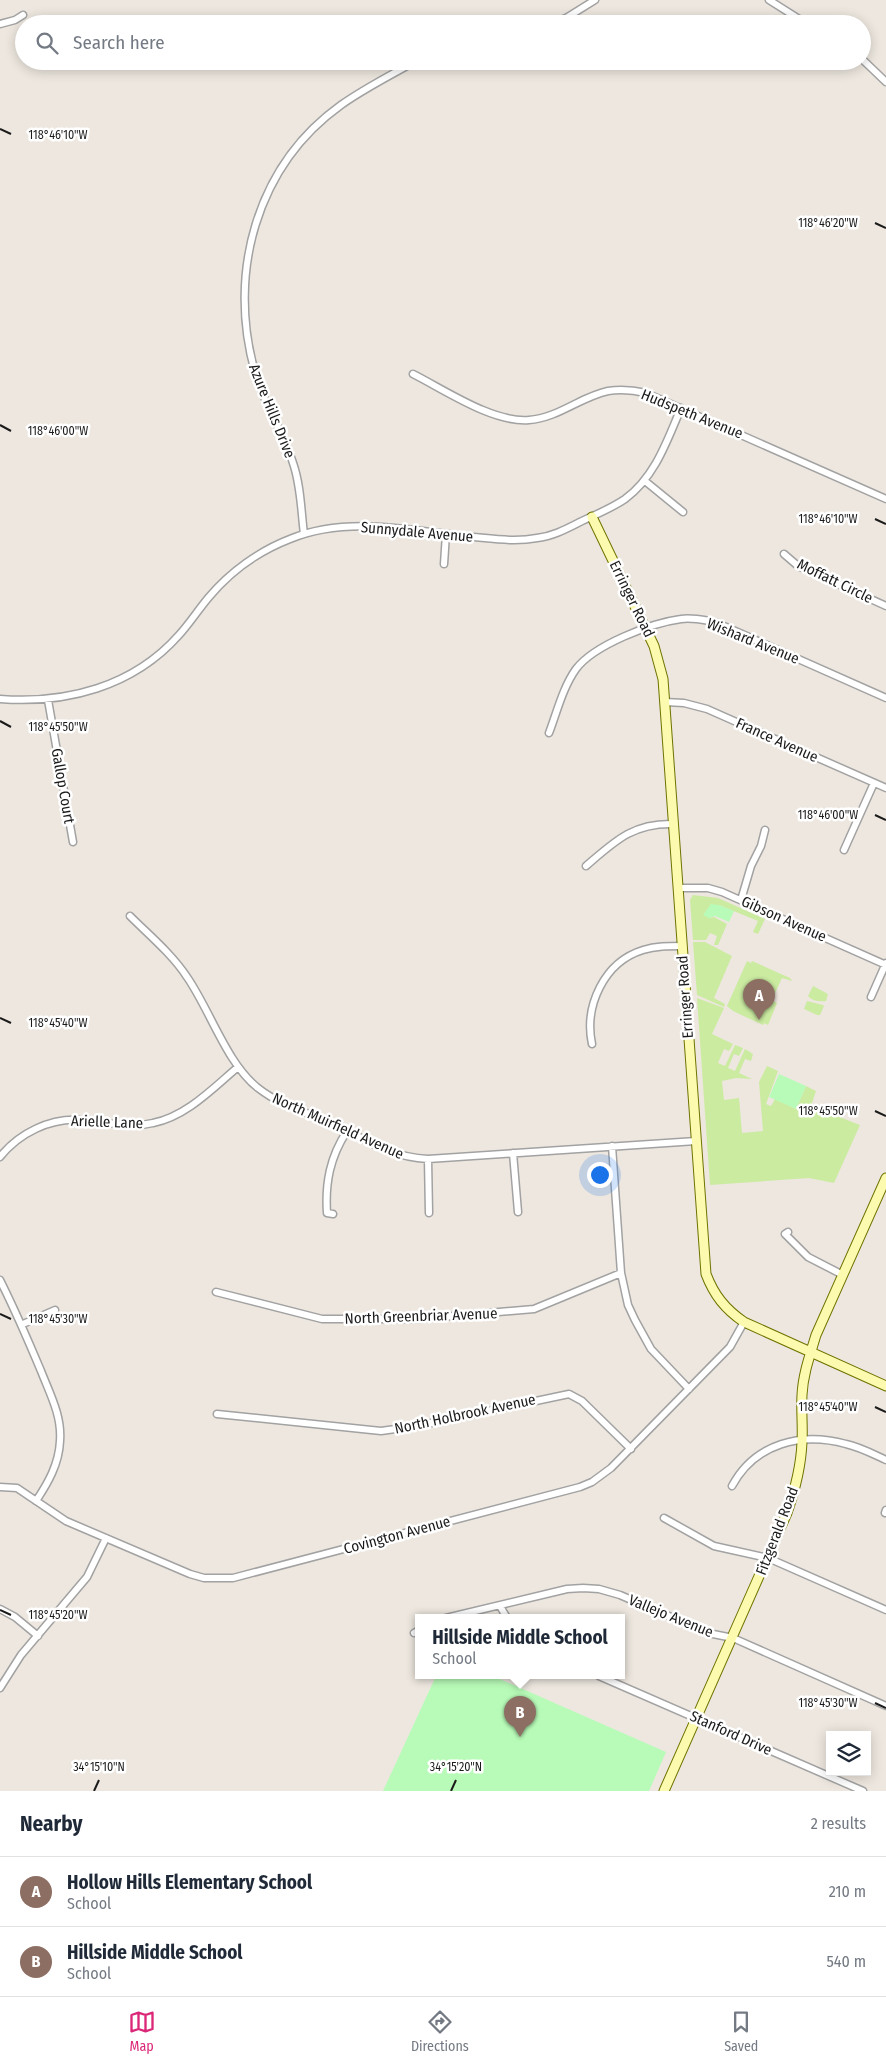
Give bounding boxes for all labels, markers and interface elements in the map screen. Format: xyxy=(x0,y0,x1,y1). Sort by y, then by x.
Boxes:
search box xyxy=(15,15,871,70)
icon: search xyxy=(33,29,61,57)
text: Search here xyxy=(73,31,165,54)
text: 118°46'10"W xyxy=(28,128,88,142)
text: 118°46'20"W xyxy=(798,216,858,230)
street label: Azure Hills Drive xyxy=(245,361,299,461)
street label: Hudspeth Avenue xyxy=(638,385,746,443)
text: 118°46'00"W xyxy=(28,424,88,438)
text: 118°46'10"W xyxy=(798,512,858,526)
street label: Sunnydale Avenue xyxy=(360,518,474,546)
street label: Moffatt Circle xyxy=(794,555,876,607)
street label: Erringer Road xyxy=(606,558,658,640)
street label: Wishard Avenue xyxy=(704,614,802,668)
street label: France Avenue xyxy=(733,714,821,766)
text: 118°45'50"W xyxy=(28,720,88,734)
street label: Gallop Court xyxy=(48,747,78,825)
text: 118°46'00"W xyxy=(798,808,858,822)
street label: Gibson Avenue xyxy=(739,892,829,946)
street label: Erringer Road xyxy=(673,955,697,1039)
pin: A xyxy=(743,979,775,1020)
text: 118°45'40"W xyxy=(28,1016,88,1030)
street label: North Muirfield Avenue xyxy=(270,1089,406,1163)
text: 118°45'50"W xyxy=(798,1104,858,1118)
street label: Arielle Lane xyxy=(71,1112,143,1132)
your location xyxy=(587,1162,613,1188)
street label: North Greenbriar Avenue xyxy=(344,1304,498,1328)
text: 118°45'30"W xyxy=(28,1312,88,1326)
street label: North Holbrook Avenue xyxy=(393,1390,537,1438)
text: 118°45'40"W xyxy=(798,1400,858,1414)
street label: Fitzgerald Road xyxy=(752,1484,802,1578)
street label: Covington Avenue xyxy=(342,1512,452,1558)
street label: Vallejo Avenue xyxy=(626,1591,716,1641)
text: 118°45'20"W xyxy=(28,1608,88,1622)
popup xyxy=(415,1614,625,1679)
text: Hillside Middle School xyxy=(432,1626,608,1649)
text: School xyxy=(432,1649,477,1668)
pin: B xyxy=(504,1696,536,1737)
text: 118°45'30"W xyxy=(798,1696,858,1710)
street label: Stanford Drive xyxy=(687,1707,775,1759)
map controls xyxy=(826,1731,871,1776)
button: layers xyxy=(826,1731,871,1776)
text: 34°15'10"N xyxy=(73,1760,125,1774)
text: 34°15'20"N xyxy=(430,1760,482,1774)
text: Nearby xyxy=(20,1811,82,1837)
text: 2 results xyxy=(811,1814,866,1833)
text: Hollow Hills Elementary School xyxy=(67,1871,312,1894)
text: A xyxy=(32,1882,40,1901)
text: 210 m xyxy=(829,1882,866,1901)
text: School xyxy=(67,1894,111,1913)
text: Hillside Middle School xyxy=(67,1941,243,1964)
text: B xyxy=(32,1952,40,1971)
text: 540 m xyxy=(827,1952,866,1971)
text: School xyxy=(67,1964,111,1983)
tab: Map xyxy=(128,2008,156,2055)
tab: Directions xyxy=(411,2008,469,2055)
tab: Saved xyxy=(724,2008,758,2055)

